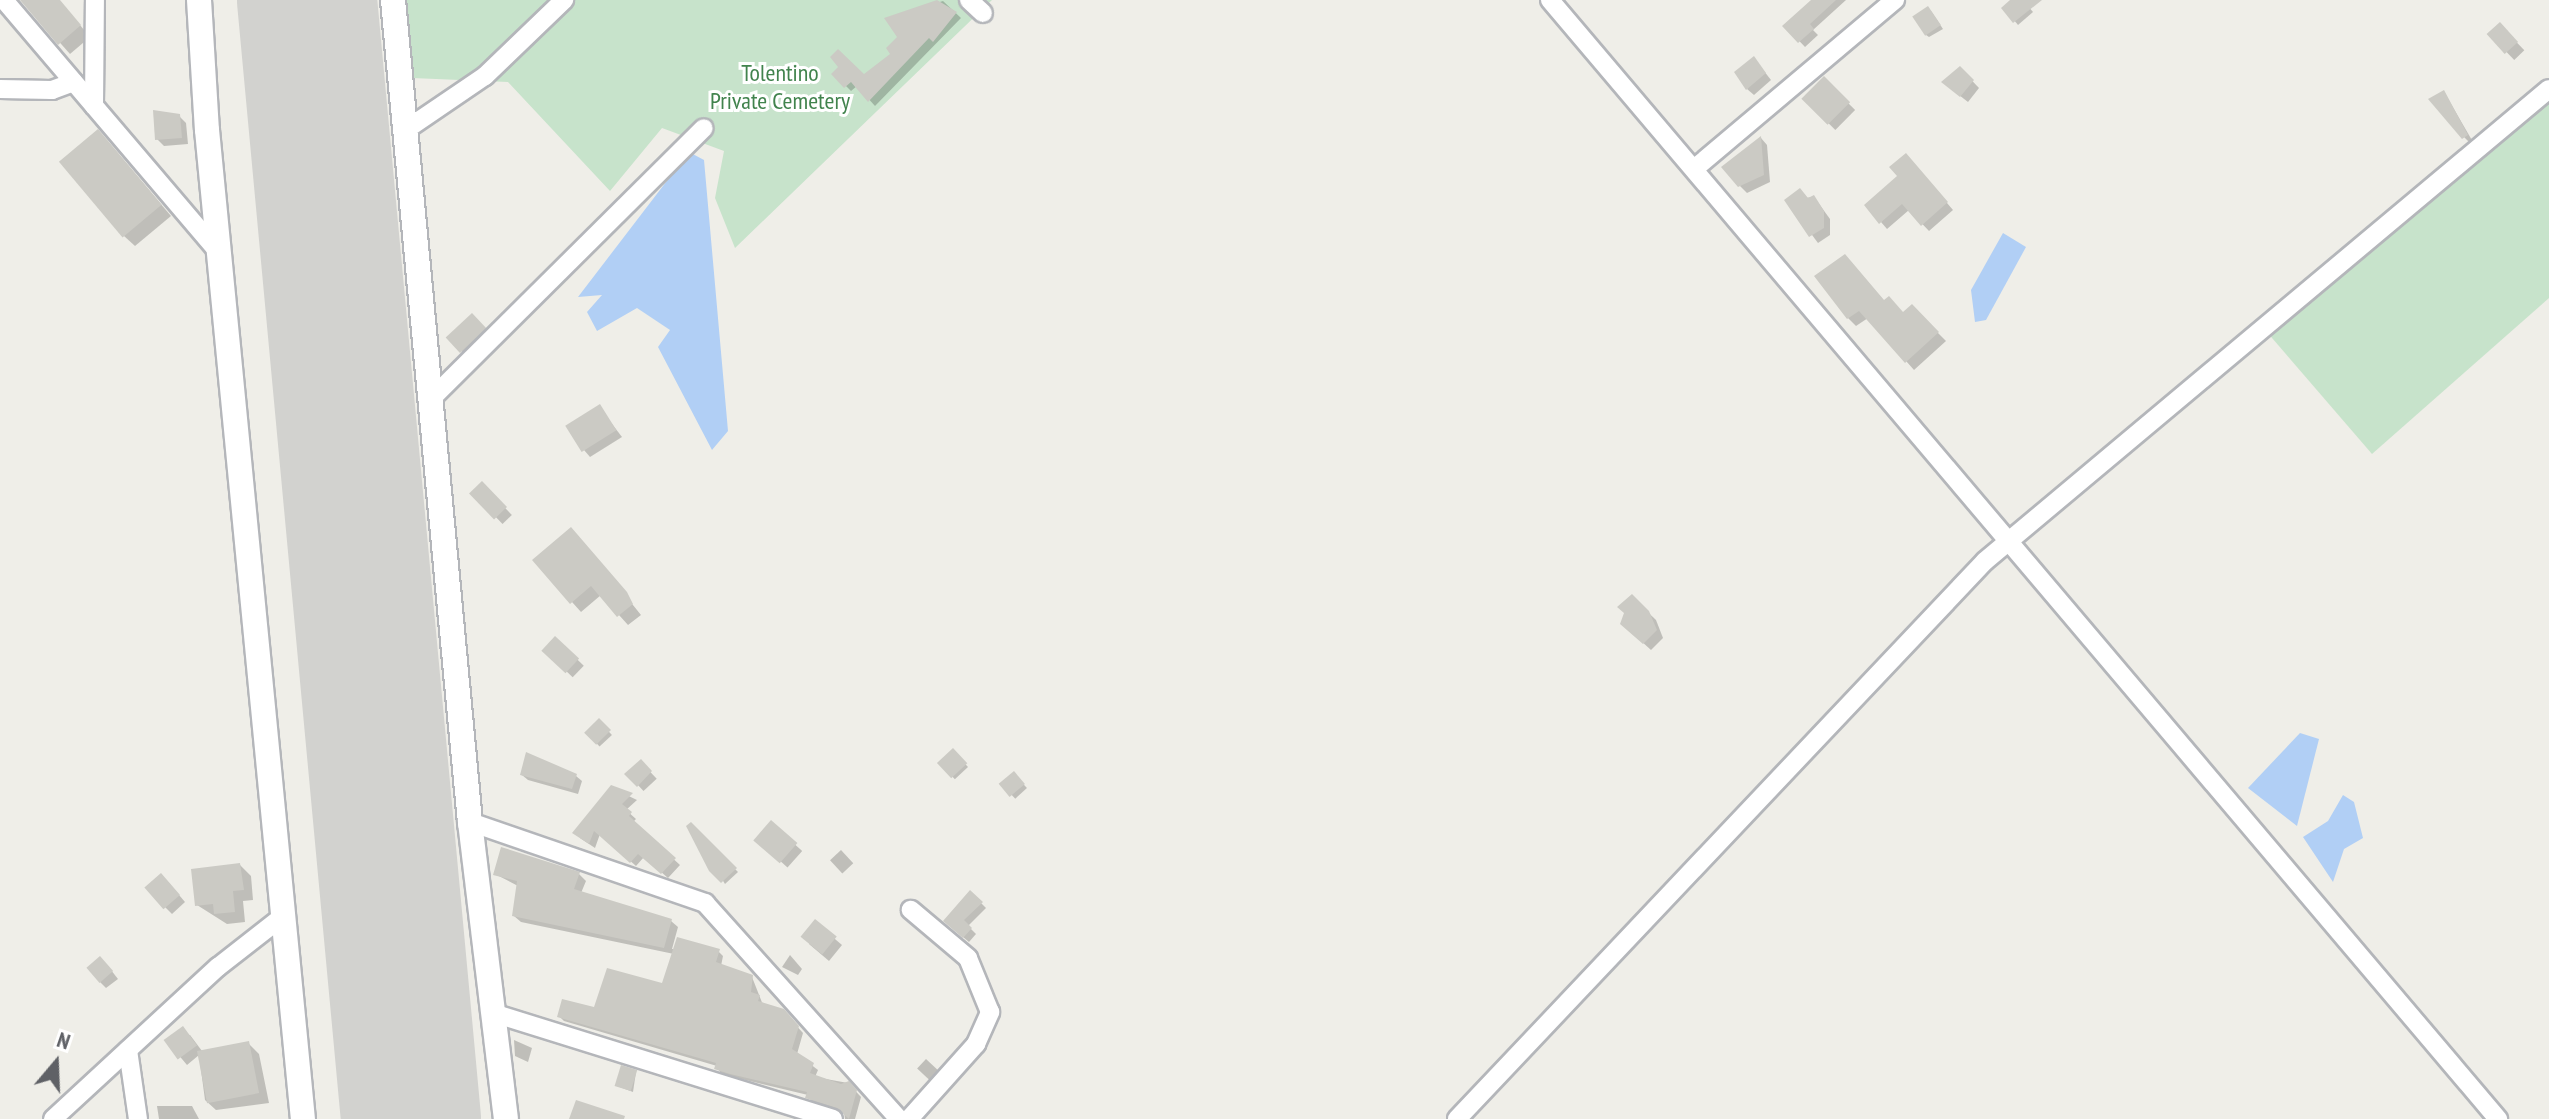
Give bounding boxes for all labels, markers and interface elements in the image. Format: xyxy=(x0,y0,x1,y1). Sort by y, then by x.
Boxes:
park label: Tolentino Private Cemetery xyxy=(710,59,850,115)
north arrow xyxy=(16,1023,96,1103)
text: N xyxy=(54,1025,74,1055)

